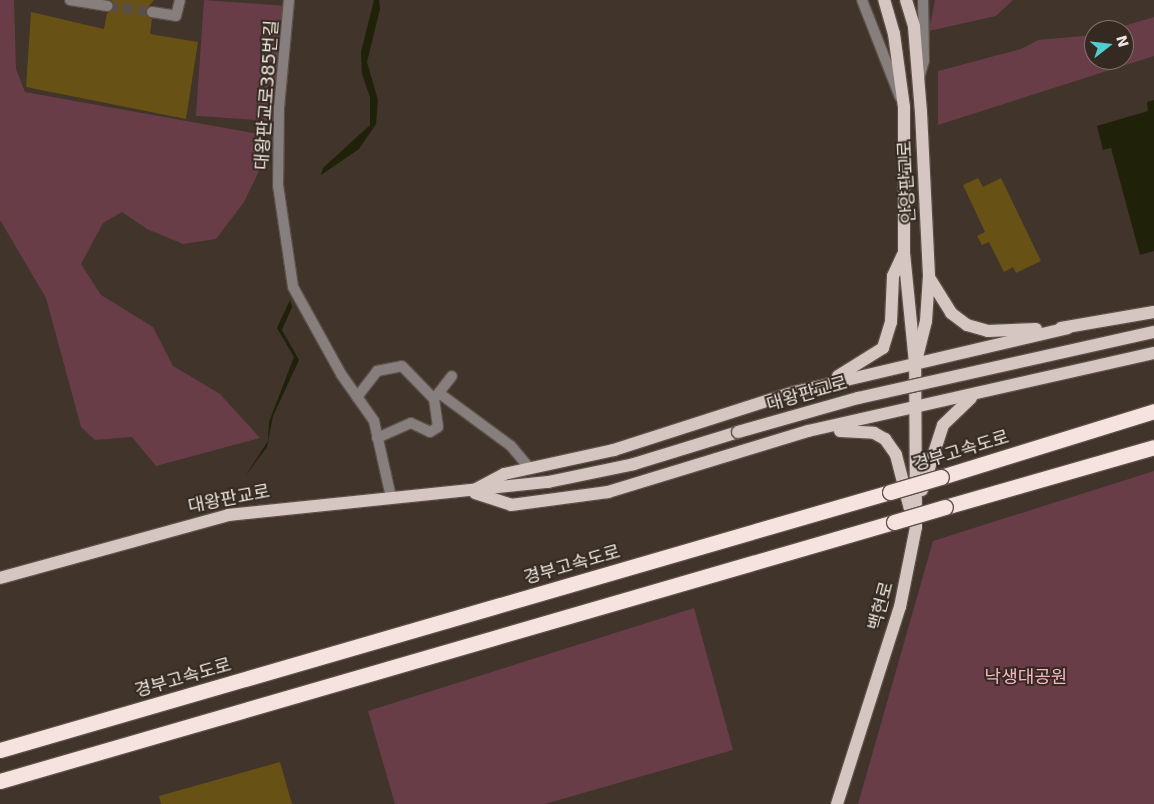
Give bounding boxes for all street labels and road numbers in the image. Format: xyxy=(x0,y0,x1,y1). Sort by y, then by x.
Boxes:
street label: 대왕판교로385번길 xyxy=(251,19,283,171)
street label: 안양판교로 xyxy=(894,140,920,224)
street label: 대왕판교로 xyxy=(764,372,850,416)
street label: 경부고속도로 xyxy=(910,426,1012,476)
street label: 대왕판교로 xyxy=(186,480,272,518)
street label: 경부고속도로 xyxy=(521,541,623,589)
street label: 백현로 xyxy=(864,579,898,633)
street label: 경부고속도로 xyxy=(132,654,234,702)

